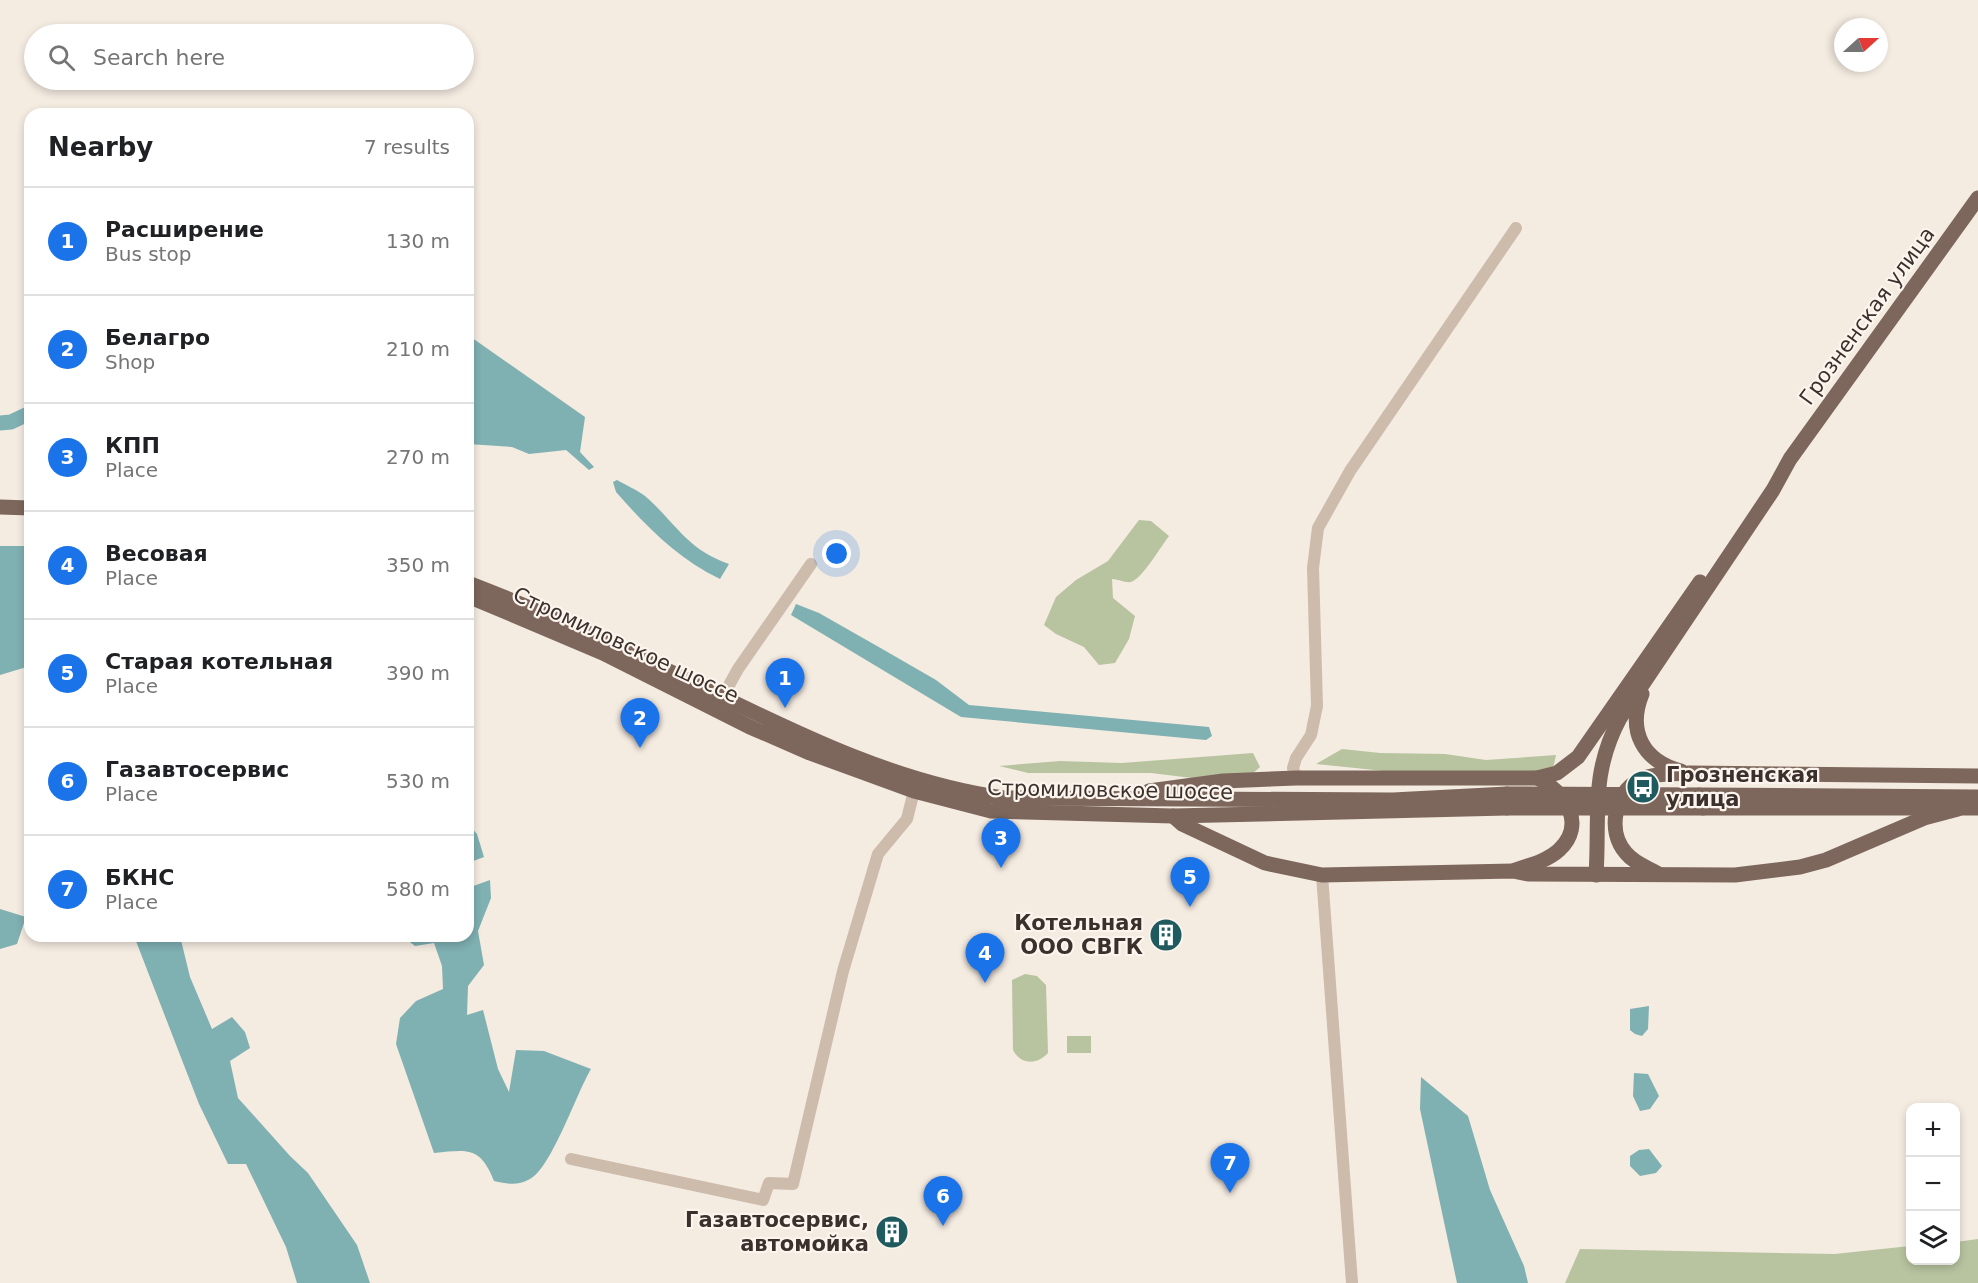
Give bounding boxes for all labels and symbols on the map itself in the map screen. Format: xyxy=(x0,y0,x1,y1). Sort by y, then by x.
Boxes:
north arrow xyxy=(1834,18,1888,72)
street label: Грозненская улица xyxy=(1795,223,1939,409)
your location xyxy=(822,539,851,568)
street label: Стромиловское шоссе xyxy=(509,582,743,708)
pin: 1 xyxy=(766,658,804,708)
pin: 2 xyxy=(620,698,660,748)
place label: Грозненская улица xyxy=(1666,763,1819,811)
bus stop icon: Грозненская улица xyxy=(1625,769,1661,805)
street label: Стромиловское шоссе xyxy=(987,776,1233,804)
pin: 3 xyxy=(982,818,1020,868)
pin: 5 xyxy=(1170,858,1210,907)
place label: Котельная ООО СВГК xyxy=(1014,911,1143,959)
building icon: Котельная ООО СВГК xyxy=(1148,917,1184,953)
pin: 4 xyxy=(966,934,1004,983)
pin: 7 xyxy=(1210,1144,1250,1193)
pin: 6 xyxy=(924,1176,962,1226)
place label: Газавтосервис, автомойка xyxy=(685,1208,869,1256)
building icon: Газавтосервис, автомойка xyxy=(874,1214,910,1250)

